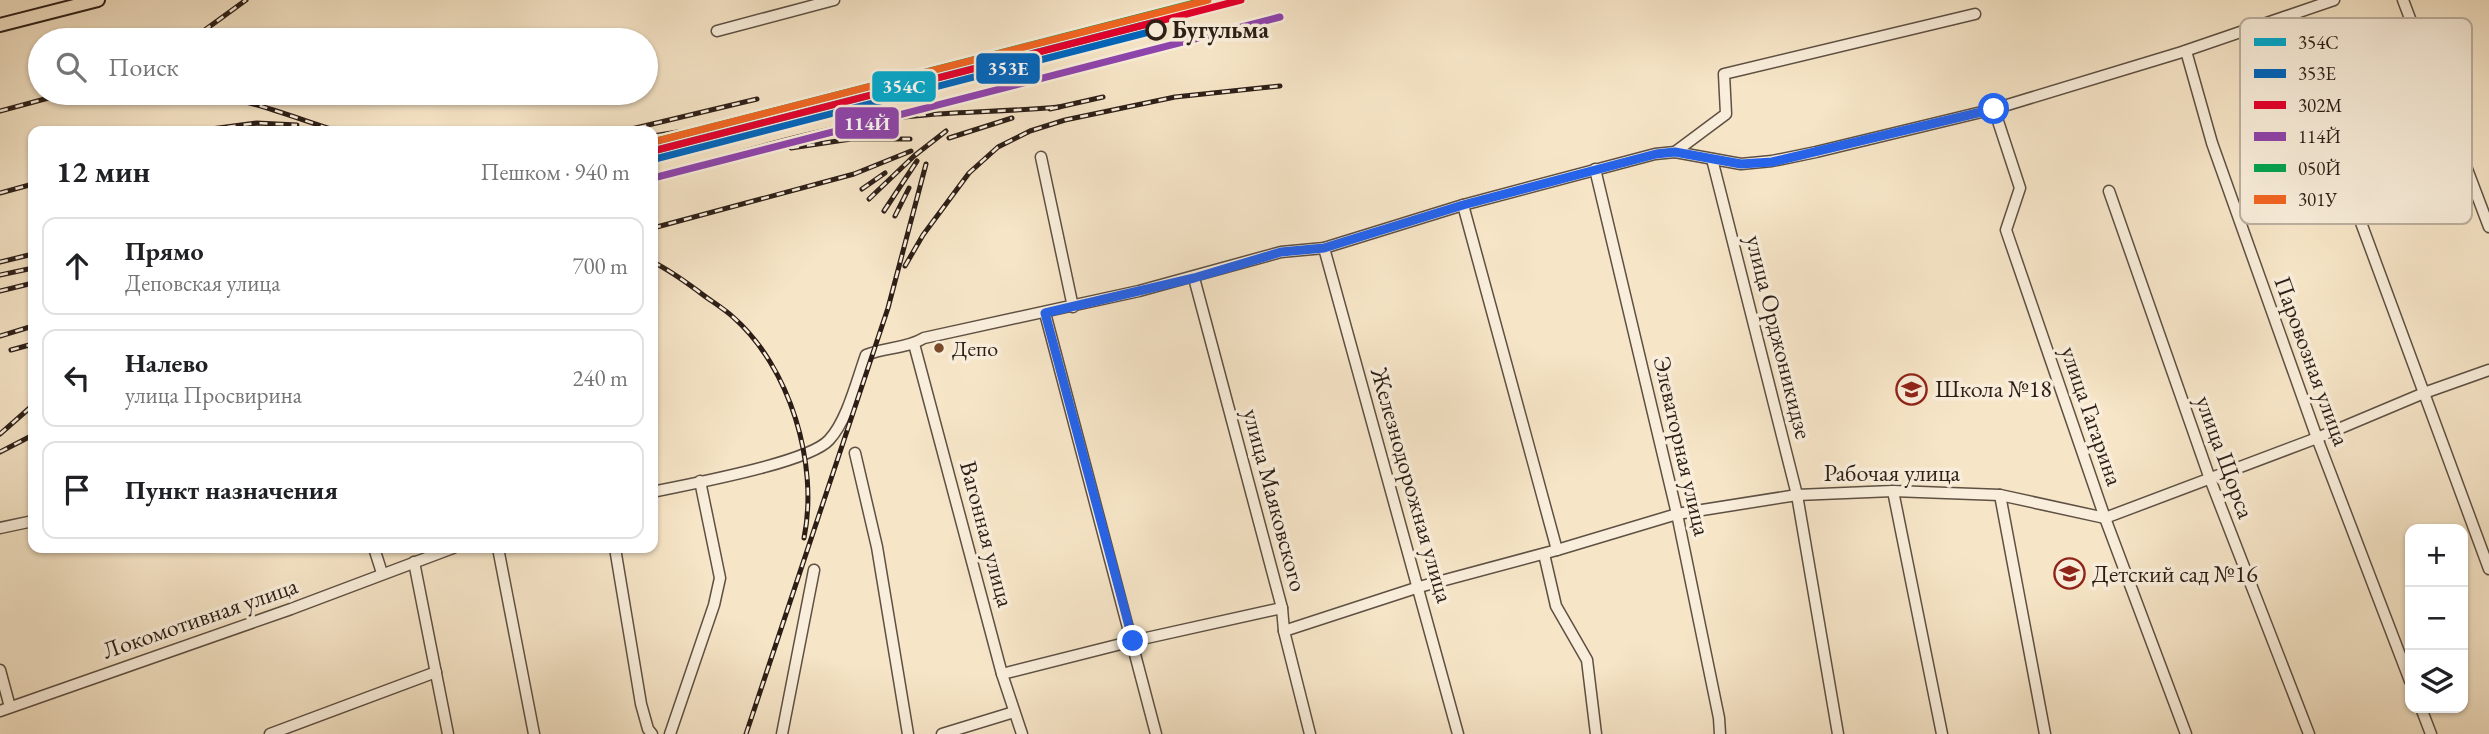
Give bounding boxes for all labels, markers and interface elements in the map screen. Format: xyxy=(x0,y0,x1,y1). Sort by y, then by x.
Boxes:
place label: Бугульма xyxy=(1172,14,1270,46)
legend xyxy=(2240,18,2472,224)
marker: Бугульма xyxy=(1146,20,1166,40)
search box xyxy=(28,28,658,105)
text: 354С xyxy=(2298,30,2339,55)
icon: search xyxy=(52,48,90,86)
text: Поиск xyxy=(108,50,179,84)
line badge: 353Е xyxy=(975,52,1041,85)
text: 353Е xyxy=(987,56,1029,81)
text: 353Е xyxy=(2298,61,2336,86)
line badge: 354С xyxy=(871,70,937,103)
text: 354С xyxy=(882,74,926,99)
route start xyxy=(1978,93,2009,124)
text: 302М xyxy=(2298,93,2342,118)
line badge: 114Й xyxy=(834,106,900,140)
text: 114Й xyxy=(844,111,890,136)
text: 114Й xyxy=(2298,124,2341,149)
text: 12 мин xyxy=(56,152,150,191)
text: 050Й xyxy=(2298,156,2341,181)
text: Пешком · 940 m xyxy=(481,157,630,187)
text: 301У xyxy=(2298,187,2338,212)
street label: улица Орджоникидзе xyxy=(1739,232,1820,442)
text: Прямо xyxy=(125,234,204,268)
icon: ahead xyxy=(58,247,96,285)
text: 700 m xyxy=(572,251,628,281)
text: Деповская улица xyxy=(125,268,280,298)
street label: Паровозная улица xyxy=(2267,272,2358,450)
place label: Депо xyxy=(952,334,998,363)
marker: Депо xyxy=(932,341,946,355)
street label: улица Гагарина xyxy=(2054,342,2131,490)
text: Налево xyxy=(125,346,208,380)
street label: Элеваторная улица xyxy=(1647,353,1718,539)
icon: left xyxy=(58,359,96,397)
text: 240 m xyxy=(572,363,628,393)
street label: Железнодорожная улица xyxy=(1364,363,1461,606)
school or university icon: Школа №18 xyxy=(1895,372,1929,406)
place label: Школа №18 xyxy=(1935,373,2052,404)
text: улица Просвирина xyxy=(125,380,302,410)
street label: улица Щорса xyxy=(2189,391,2262,523)
street label: улица Маяковского xyxy=(1236,405,1315,595)
street label: Вагонная улица xyxy=(953,457,1022,611)
street label: Рабочая улица xyxy=(1824,457,1961,488)
icon: arrive xyxy=(58,471,96,509)
text: Пункт назначения xyxy=(125,473,338,507)
map controls xyxy=(2405,524,2468,713)
button: + xyxy=(2405,524,2468,587)
school or university icon: Детский сад №16 xyxy=(2052,557,2086,591)
place label: Детский сад №16 xyxy=(2092,558,2258,589)
street label: Локомотивная улица xyxy=(98,569,302,666)
button: − xyxy=(2405,587,2468,650)
route end xyxy=(1117,625,1148,656)
button: layers xyxy=(2405,650,2468,713)

